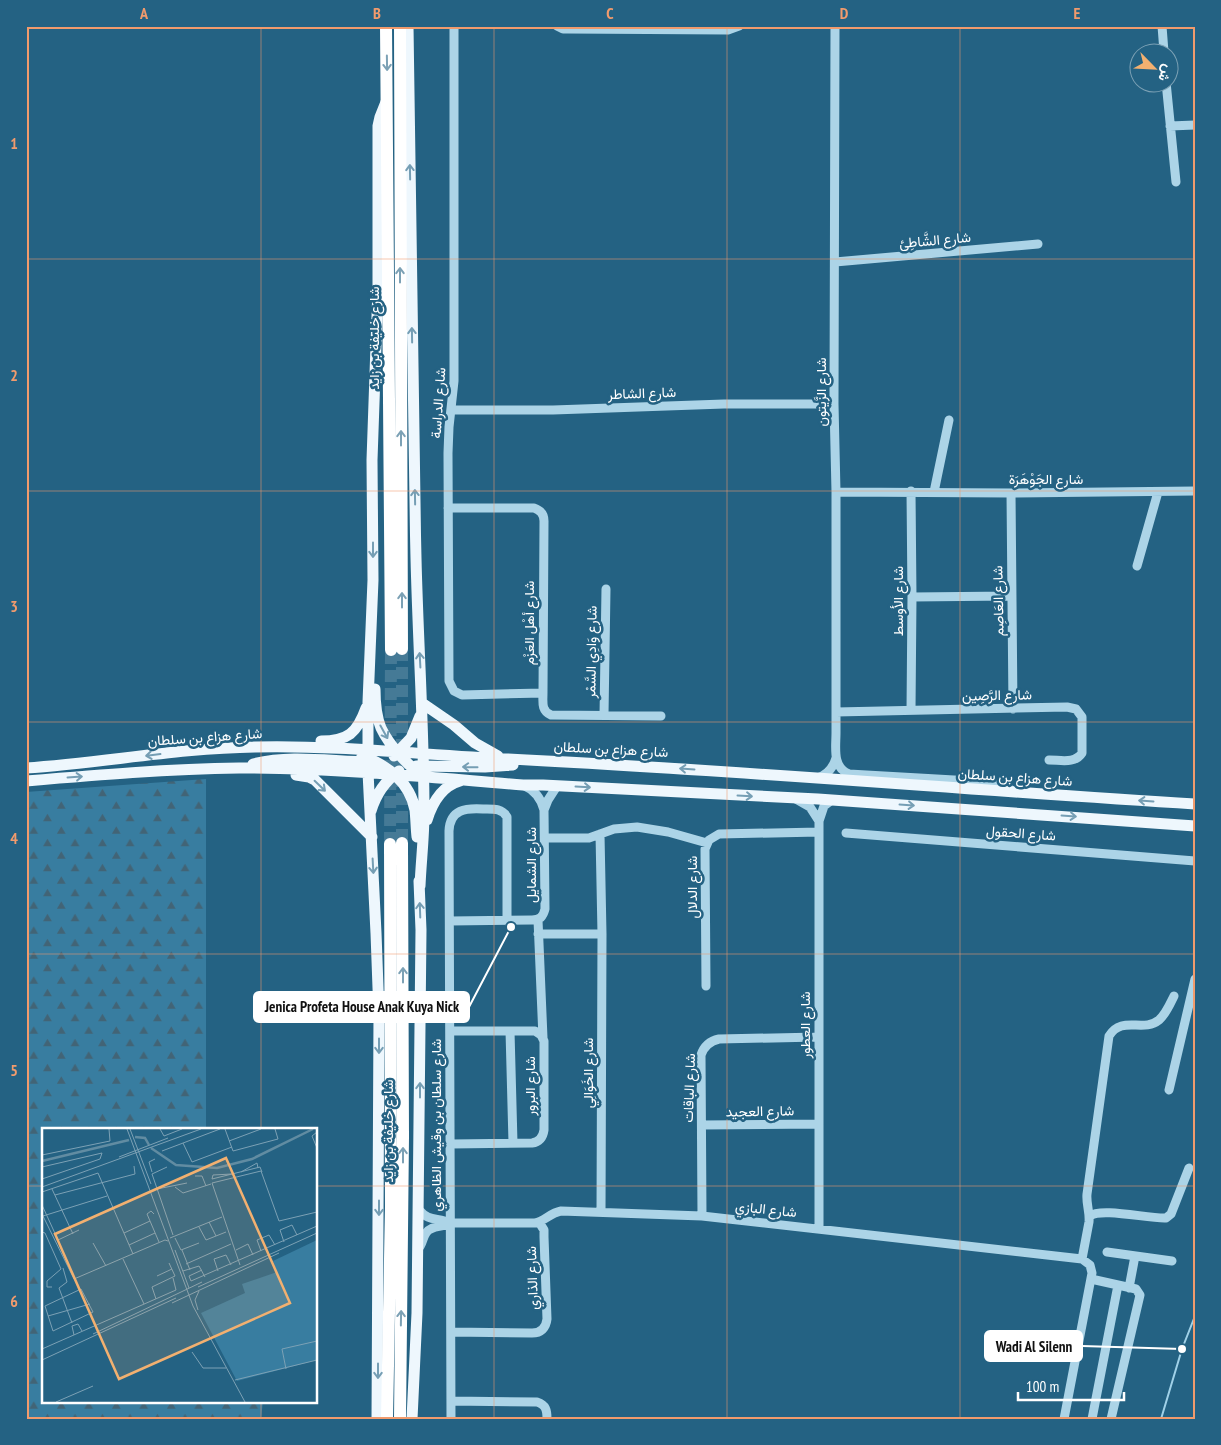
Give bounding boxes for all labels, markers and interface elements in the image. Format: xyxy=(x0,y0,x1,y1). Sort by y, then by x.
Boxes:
text: A xyxy=(139,3,149,23)
text: B xyxy=(373,3,381,23)
text: C xyxy=(606,3,614,23)
text: D xyxy=(840,3,849,23)
text: E xyxy=(1074,3,1081,23)
north arrow xyxy=(1128,42,1178,92)
one-way arrow xyxy=(382,54,392,71)
text: ش xyxy=(1154,62,1178,85)
text: 1 xyxy=(10,133,18,153)
one-way arrow xyxy=(405,164,415,180)
street label: شارع الشَّاطِئ xyxy=(898,227,972,254)
one-way arrow xyxy=(395,268,405,284)
street label: شارع خليفة بن زايد xyxy=(365,286,385,390)
one-way arrow xyxy=(407,327,417,343)
street label: شارع الزَّيتون xyxy=(812,358,832,426)
text: 2 xyxy=(10,365,18,385)
street label: شارع الدراسة xyxy=(427,367,451,439)
street label: شارع الشاطر xyxy=(606,383,677,405)
one-way arrow xyxy=(396,430,406,446)
street label: شارع الجَوْهَرَة xyxy=(1009,470,1083,490)
one-way arrow xyxy=(410,489,420,506)
one-way arrow xyxy=(368,541,377,557)
street label: شارع العَاصِم xyxy=(988,565,1010,636)
street label: شارع الأوسط xyxy=(889,566,909,636)
street label: شارع أهْل العَزْم xyxy=(520,581,540,665)
one-way arrow xyxy=(397,593,407,609)
text: 3 xyxy=(10,596,18,616)
street label: شارع وَادِي السَّمْر xyxy=(581,606,604,700)
one-way arrow xyxy=(415,652,424,668)
street label: شارع الرَّصِين xyxy=(962,685,1032,707)
street label: شارع هزاع بن سلطان xyxy=(147,724,263,752)
one-way arrow xyxy=(379,724,389,739)
street label: شارع هزاع بن سلطان xyxy=(553,737,669,763)
one-way arrow xyxy=(146,750,162,760)
one-way arrow xyxy=(463,762,479,771)
one-way arrow xyxy=(680,764,696,773)
street label: شارع هزاع بن سلطان xyxy=(957,764,1073,792)
one-way arrow xyxy=(67,773,83,782)
one-way arrow xyxy=(313,780,326,792)
one-way arrow xyxy=(574,782,590,792)
one-way arrow xyxy=(737,791,753,800)
one-way arrow xyxy=(1138,796,1154,805)
one-way arrow xyxy=(899,800,915,810)
one-way arrow xyxy=(1061,812,1077,821)
street label: شارع الحقول xyxy=(985,822,1057,846)
street label: شارع الشمايل xyxy=(522,827,542,903)
text: 4 xyxy=(10,828,18,848)
street label: شارع الدلال xyxy=(683,856,703,918)
one-way arrow xyxy=(368,857,378,873)
one-way arrow xyxy=(416,902,425,918)
one-way arrow xyxy=(398,967,408,984)
callout: Jenica Profeta House Anak Kuya Nick xyxy=(254,992,469,1022)
street label: شارع العطور xyxy=(796,992,816,1059)
text: Jenica Profeta House Anak Kuya Nick xyxy=(264,997,460,1016)
one-way arrow xyxy=(374,1037,384,1053)
street label: شارع الخَوَالِي xyxy=(579,1038,600,1108)
street label: شارع سلطان بن وقيش الظاهري xyxy=(427,1039,448,1211)
street label: شارع الباقات xyxy=(679,1053,701,1123)
street label: شارع البرور xyxy=(521,1056,541,1117)
text: 5 xyxy=(10,1060,18,1080)
street label: شارع خليفة بن زايد xyxy=(379,1079,399,1183)
one-way arrow xyxy=(415,1082,425,1098)
street label: شارع العجيد xyxy=(726,1101,794,1123)
inset map xyxy=(42,1128,318,1402)
one-way arrow xyxy=(398,1147,408,1164)
street label: شارع البازي xyxy=(734,1197,798,1224)
one-way arrow xyxy=(374,1200,384,1216)
street label: شارع الذاري xyxy=(522,1246,545,1310)
text: 6 xyxy=(10,1291,18,1311)
one-way arrow xyxy=(396,1310,406,1326)
callout: Wadi Al Silenn xyxy=(985,1331,1082,1361)
text: Wadi Al Silenn xyxy=(995,1337,1073,1356)
one-way arrow xyxy=(373,1362,382,1378)
scale bar xyxy=(1018,1370,1125,1402)
text: 100 m xyxy=(1026,1377,1059,1396)

